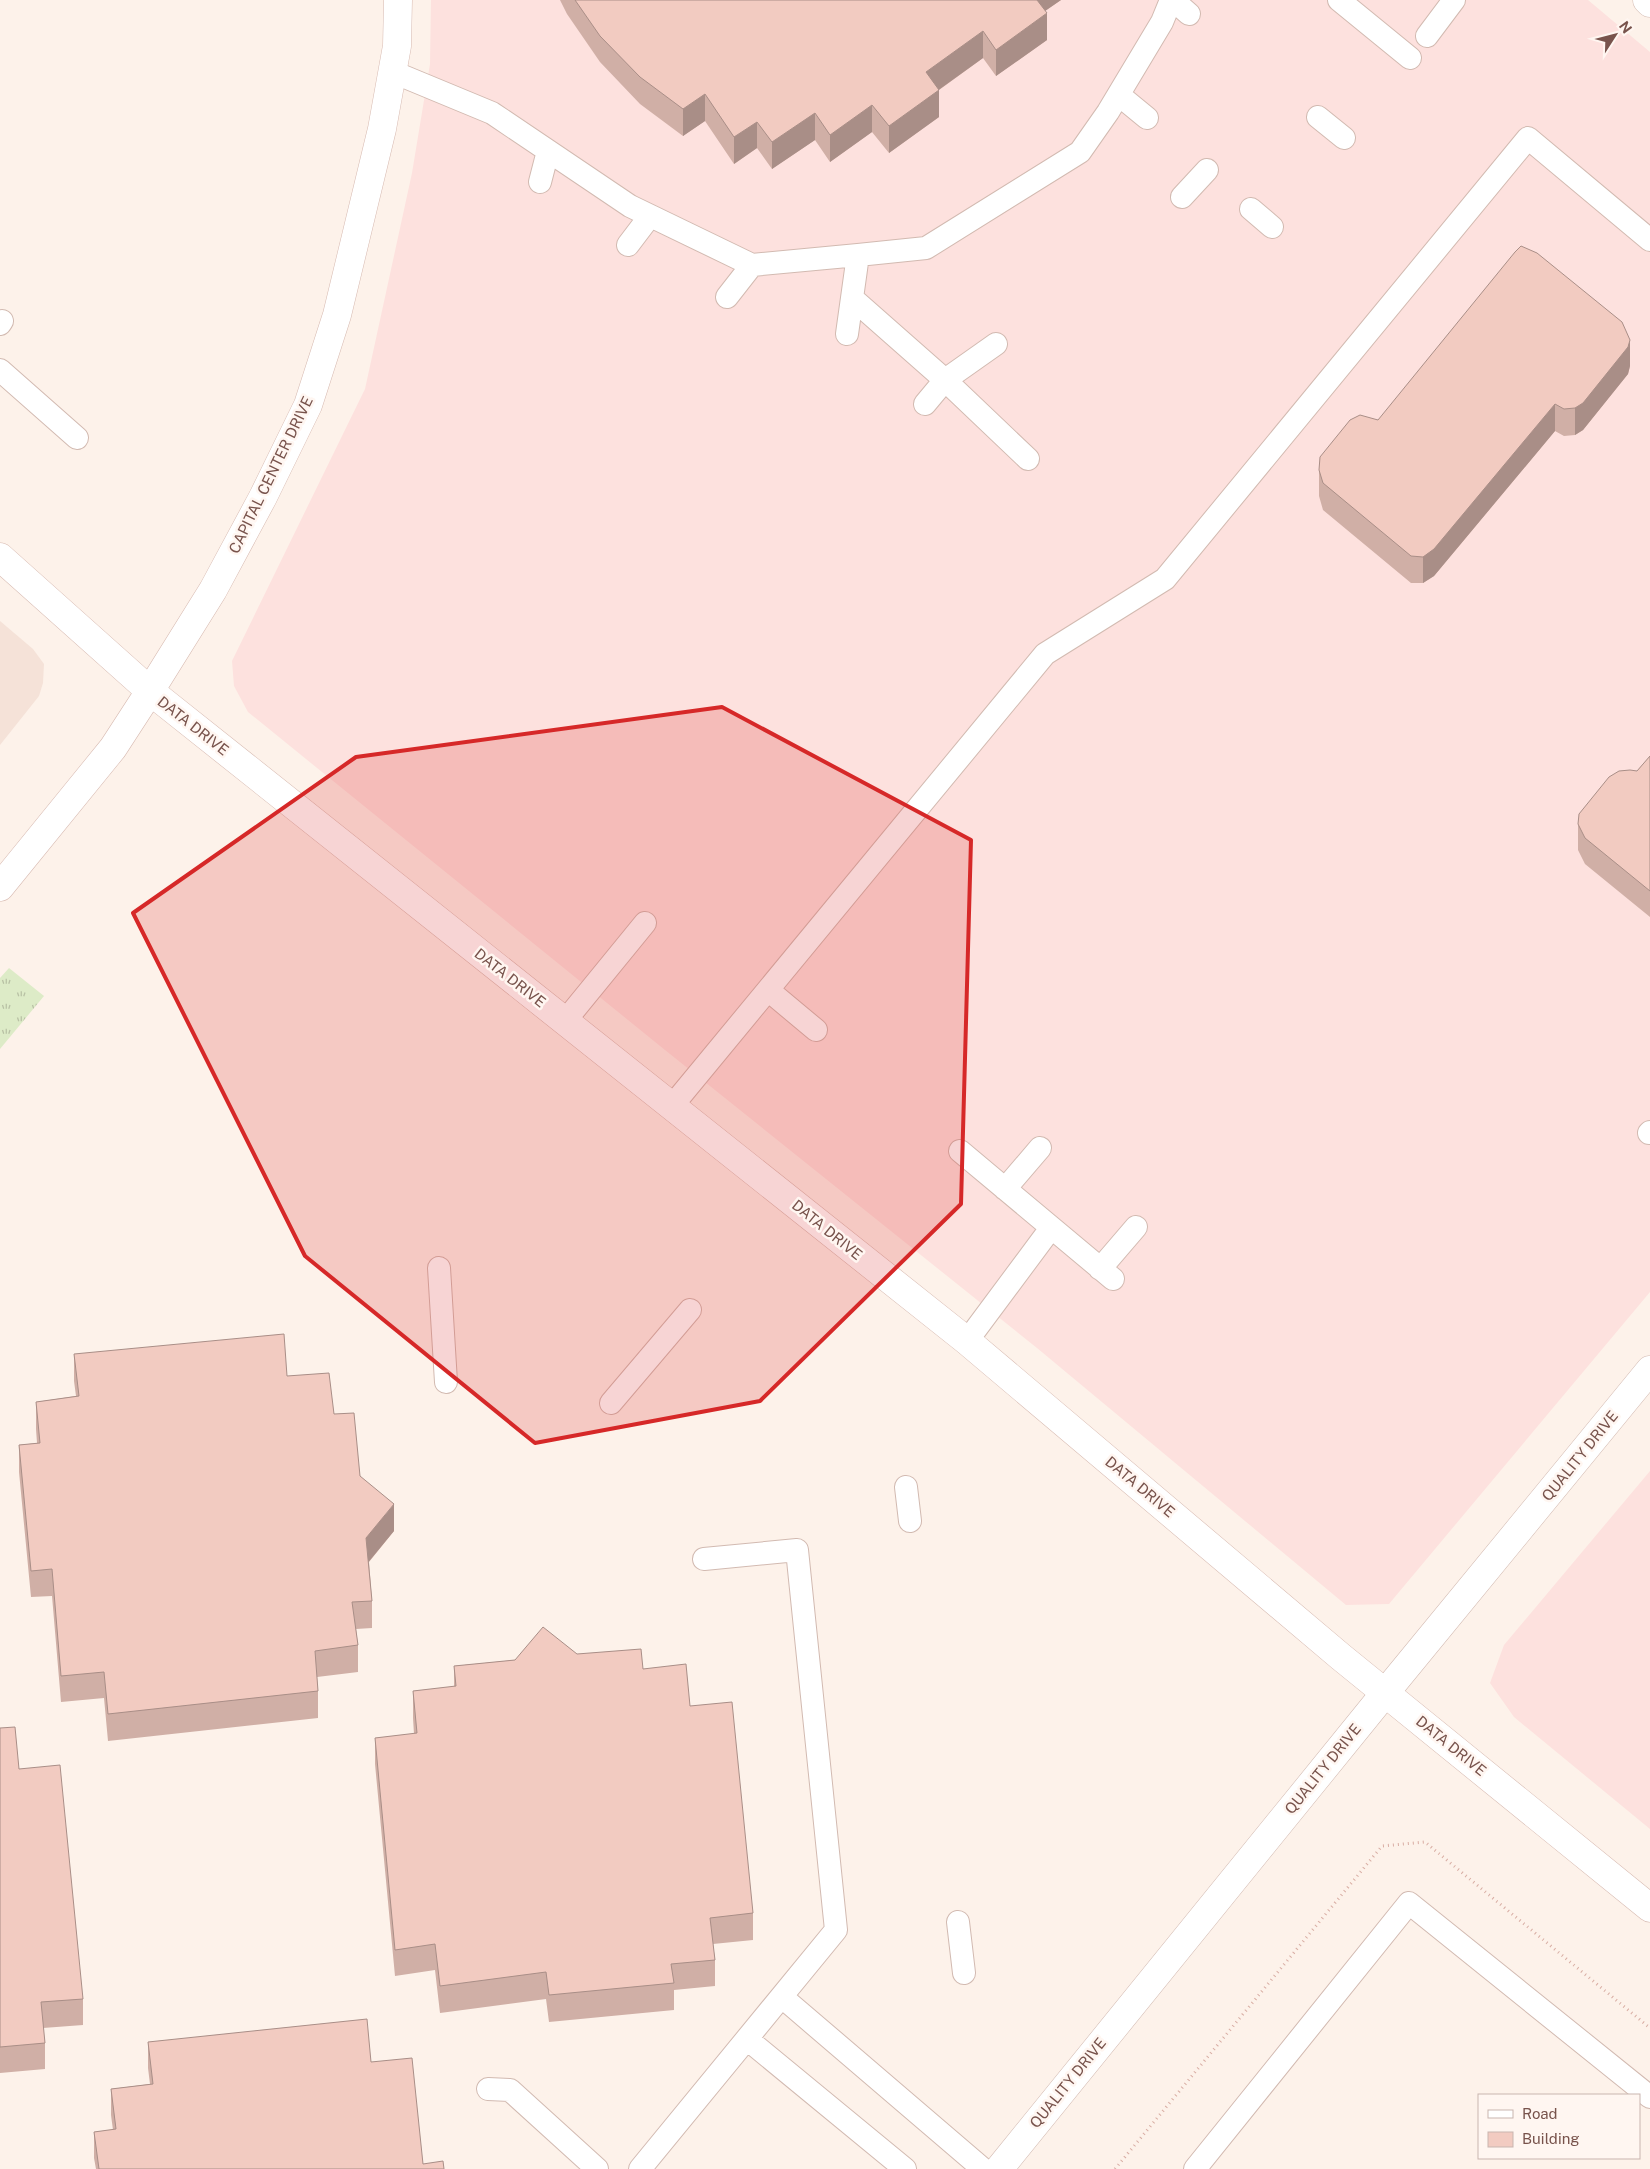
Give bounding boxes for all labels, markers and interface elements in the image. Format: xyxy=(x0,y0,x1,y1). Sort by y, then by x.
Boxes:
north arrow xyxy=(1590,10,1640,60)
text: N xyxy=(1616,18,1635,36)
street label: CAPITAL CENTER DRIVE xyxy=(225,394,316,556)
street label: DATA DRIVE xyxy=(154,693,232,759)
street label: DATA DRIVE xyxy=(471,945,549,1011)
street label: DATA DRIVE xyxy=(789,1196,866,1263)
street label: QUALITY DRIVE xyxy=(1538,1407,1621,1504)
street label: DATA DRIVE xyxy=(1102,1453,1178,1521)
street label: DATA DRIVE xyxy=(1413,1712,1490,1779)
street label: QUALITY DRIVE xyxy=(1281,1720,1364,1817)
street label: QUALITY DRIVE xyxy=(1026,2034,1109,2131)
legend xyxy=(1478,2094,1640,2159)
text: Road xyxy=(1522,2105,1558,2122)
text: Building xyxy=(1522,2130,1580,2147)

